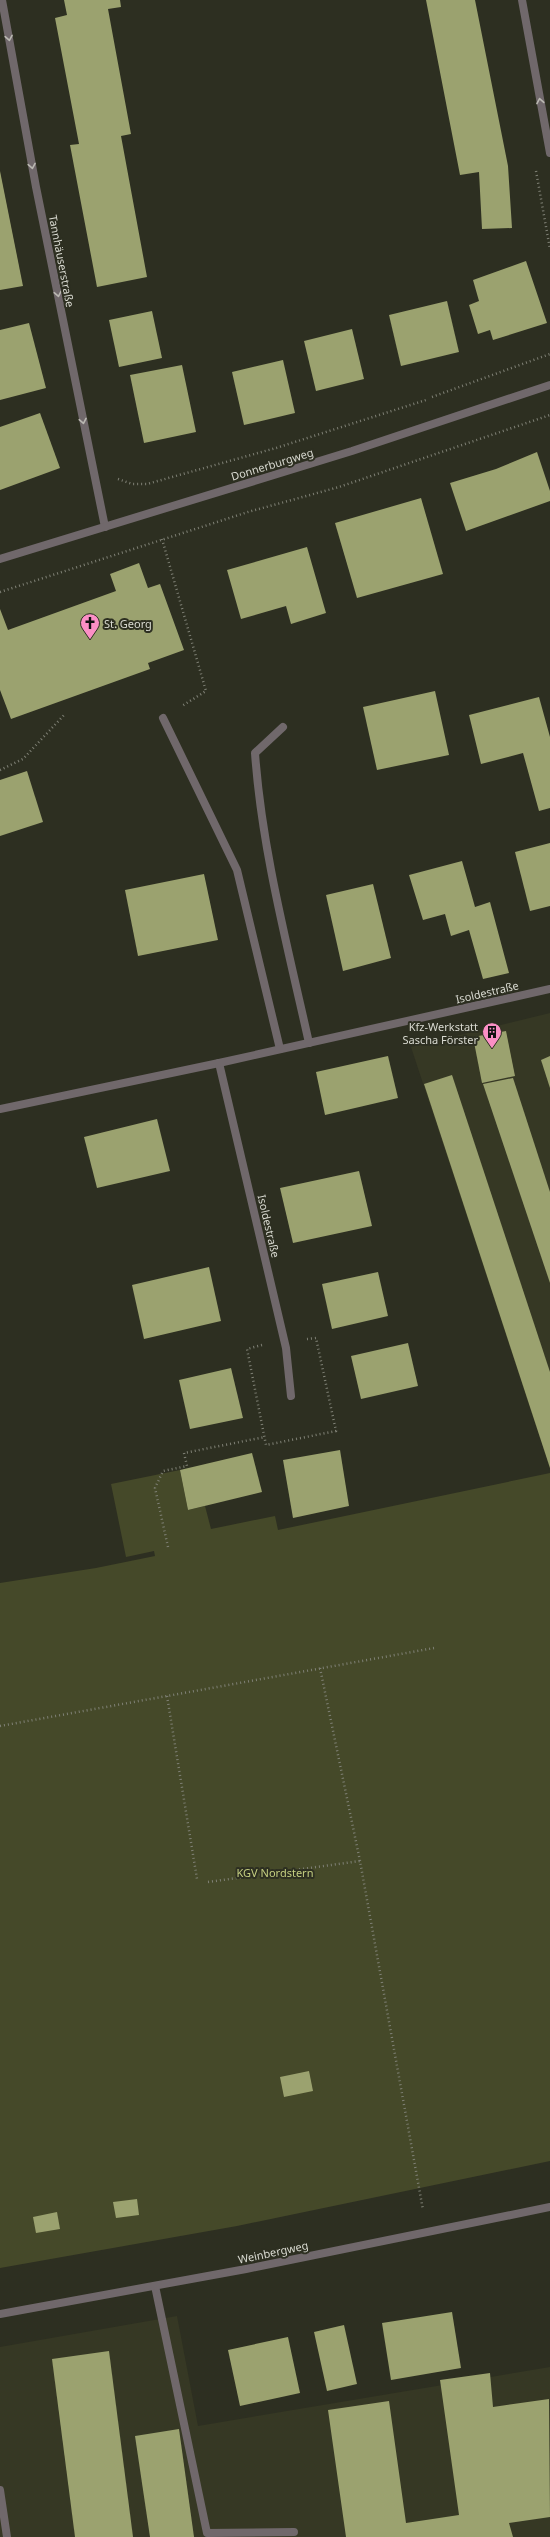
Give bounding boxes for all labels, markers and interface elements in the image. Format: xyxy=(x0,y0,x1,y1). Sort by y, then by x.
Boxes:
one-way arrow xyxy=(5,35,13,41)
one-way arrow xyxy=(537,98,545,104)
one-way arrow xyxy=(28,163,36,169)
street label: Tannhäuserstraße xyxy=(46,214,78,308)
one-way arrow xyxy=(53,291,61,297)
one-way arrow xyxy=(79,418,87,424)
street label: Donnerburgweg xyxy=(229,444,315,484)
church icon: St. Georg xyxy=(79,612,101,640)
place label: St. Georg xyxy=(104,616,152,631)
street label: Isoldestraße xyxy=(454,977,520,1007)
place label: Kfz-Werkstatt Sascha Förster xyxy=(403,1019,478,1047)
building icon: Kfz-Werkstatt Sascha Förster xyxy=(481,1021,503,1049)
street label: Isoldestraße xyxy=(254,1193,284,1259)
park label: KGV Nordstern xyxy=(237,1865,313,1880)
street label: Weinbergweg xyxy=(236,2237,310,2267)

